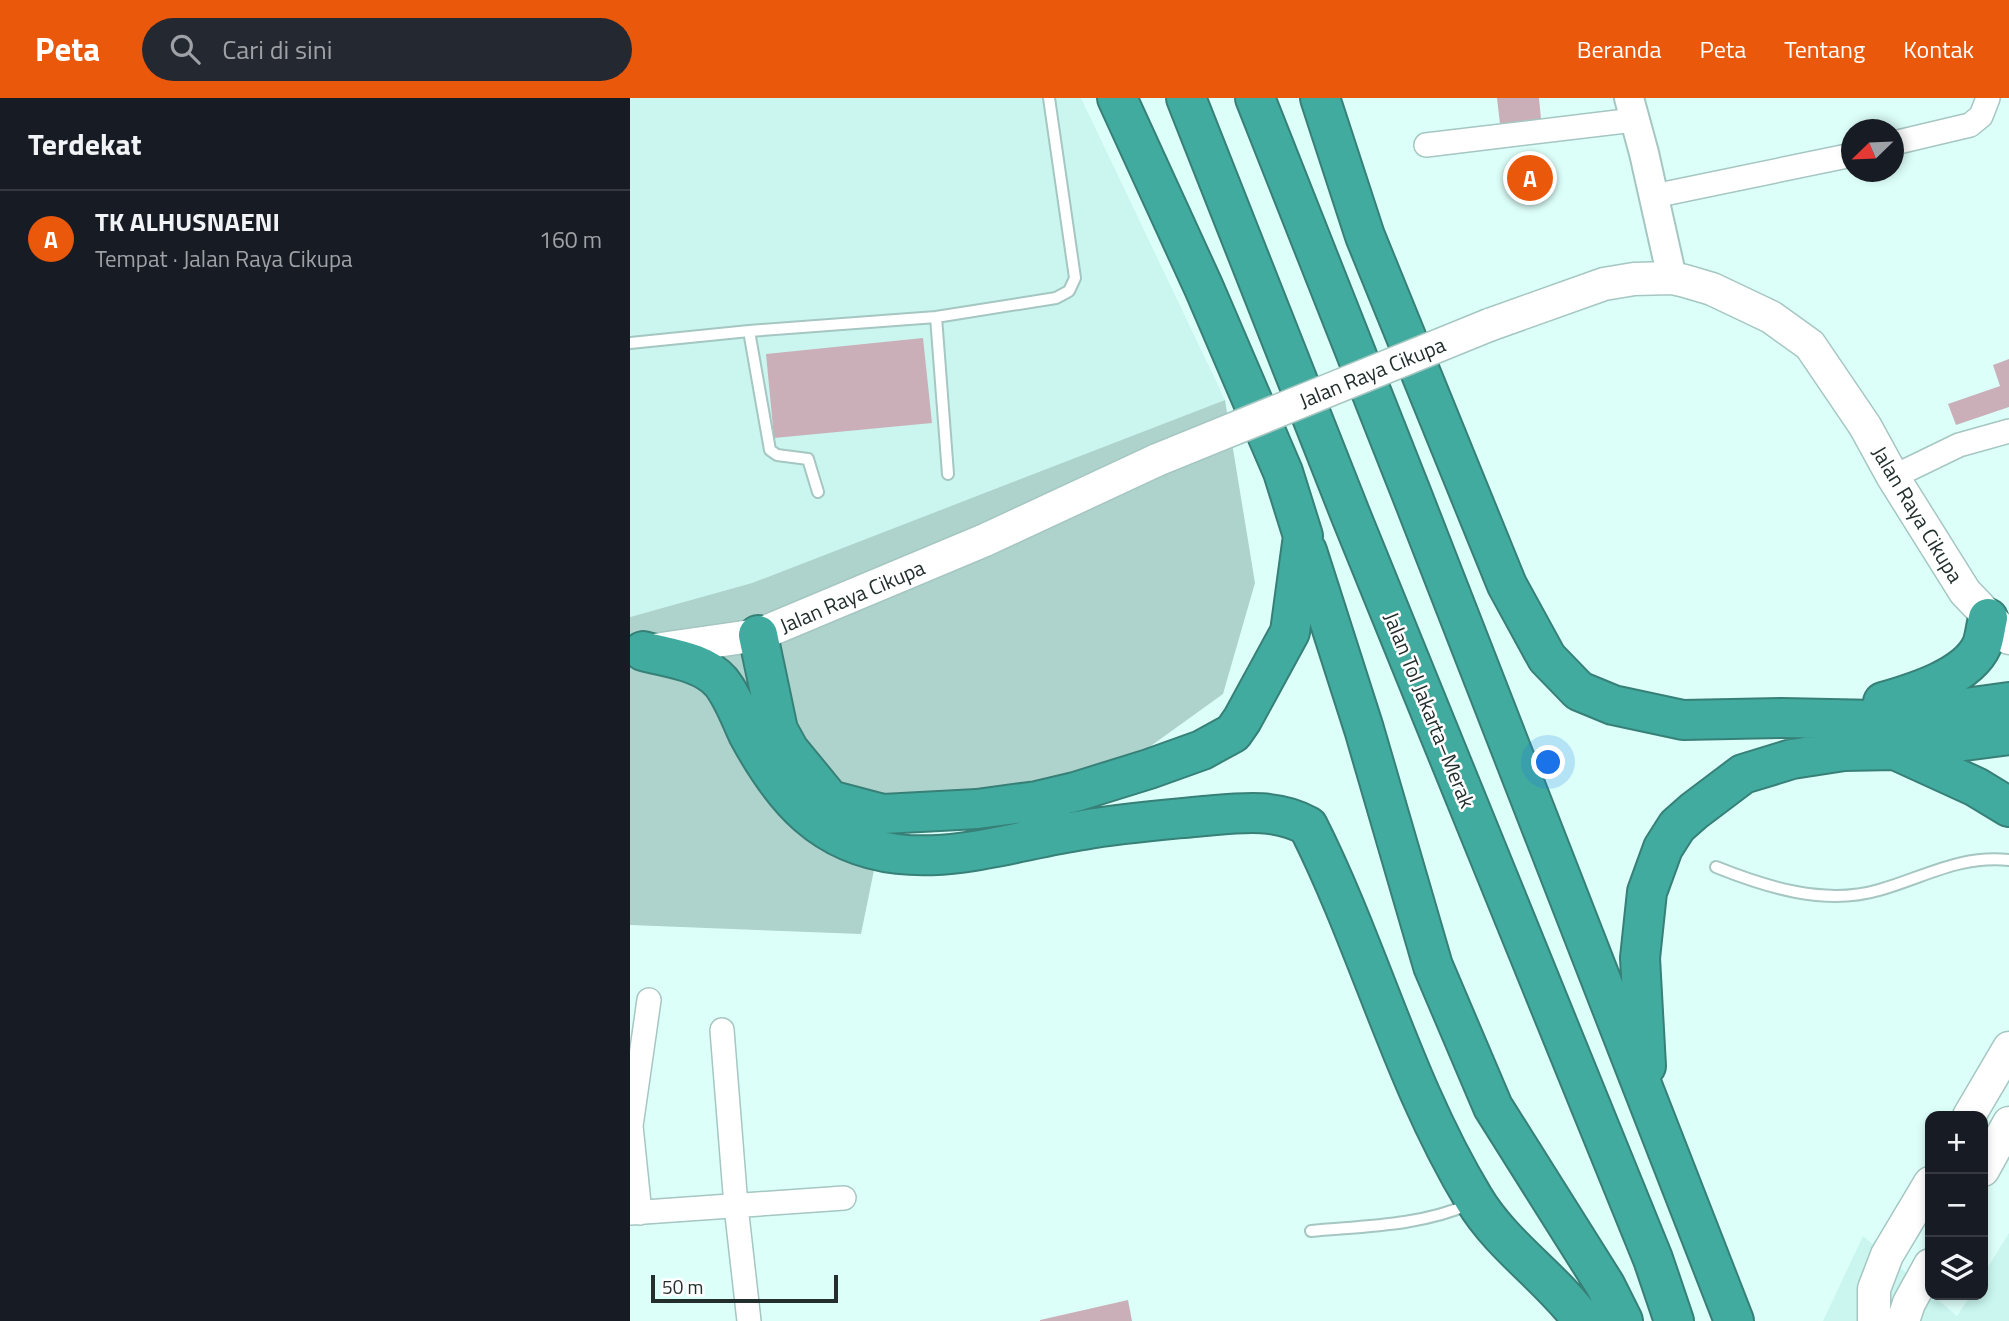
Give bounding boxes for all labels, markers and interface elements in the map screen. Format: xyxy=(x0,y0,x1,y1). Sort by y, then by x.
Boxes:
search box xyxy=(142,18,632,81)
text: Peta xyxy=(35,24,100,74)
icon: search xyxy=(166,30,204,68)
text: Cari di sini xyxy=(222,30,332,69)
text: Beranda xyxy=(1577,31,1662,67)
text: Peta xyxy=(1700,31,1746,67)
text: Tentang xyxy=(1784,31,1865,67)
text: Kontak xyxy=(1903,31,1974,67)
north arrow xyxy=(1841,119,1904,182)
text: Terdekat xyxy=(28,121,142,167)
pin: A xyxy=(1507,152,1553,204)
text: TK ALHUSNAENI xyxy=(95,202,280,241)
text: A xyxy=(44,222,58,257)
text: 160 m xyxy=(539,222,602,257)
text: Tempat · Jalan Raya Cikupa xyxy=(95,241,353,276)
street label: Jalan Raya Cikupa xyxy=(1294,328,1450,416)
street label: Jalan Raya Cikupa xyxy=(1864,439,1972,589)
street label: Jalan Raya Cikupa xyxy=(774,551,930,641)
street label: Jalan Tol Jakarta–Merak xyxy=(1376,607,1484,813)
your location xyxy=(1531,745,1565,779)
map controls xyxy=(1925,1111,1988,1300)
button: + xyxy=(1925,1111,1988,1174)
button: − xyxy=(1925,1174,1988,1237)
button: layers xyxy=(1925,1237,1988,1300)
scale bar xyxy=(651,1272,838,1304)
text: 50 m xyxy=(662,1272,703,1301)

